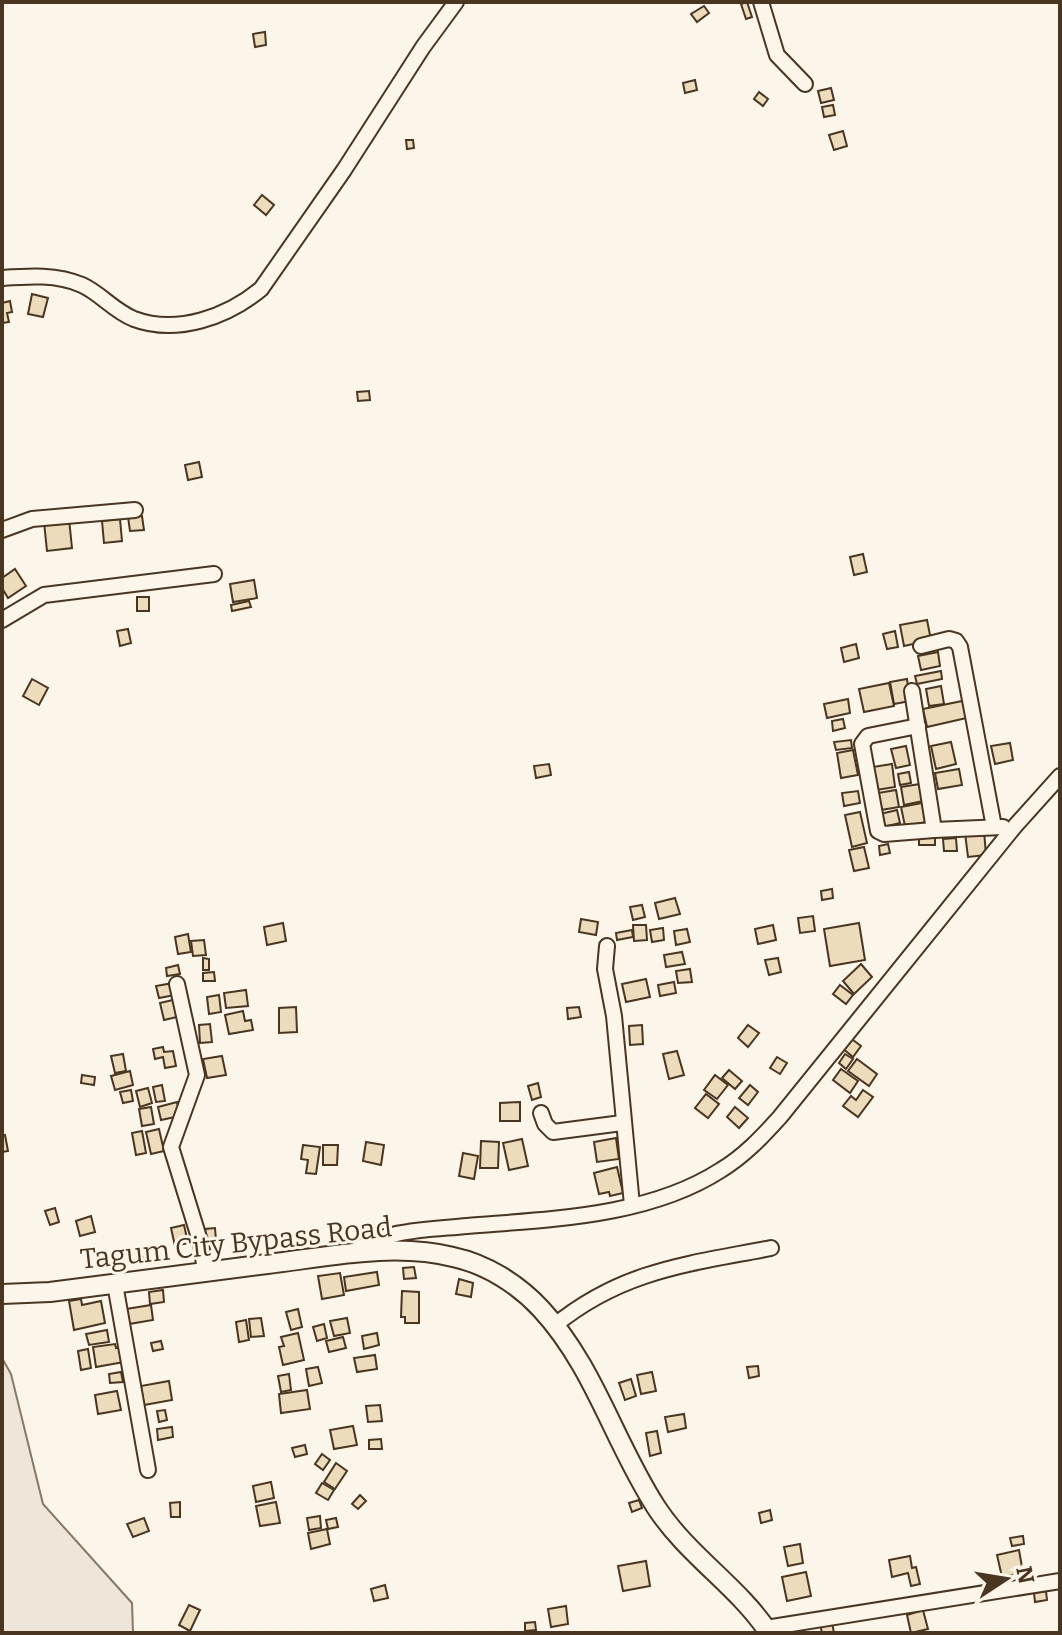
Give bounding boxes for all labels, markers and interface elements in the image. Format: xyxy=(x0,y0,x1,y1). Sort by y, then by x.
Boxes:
street label: Tagum City Bypass Road xyxy=(78,1210,394,1276)
north arrow xyxy=(966,1539,1046,1619)
text: N xyxy=(1010,1564,1040,1586)

